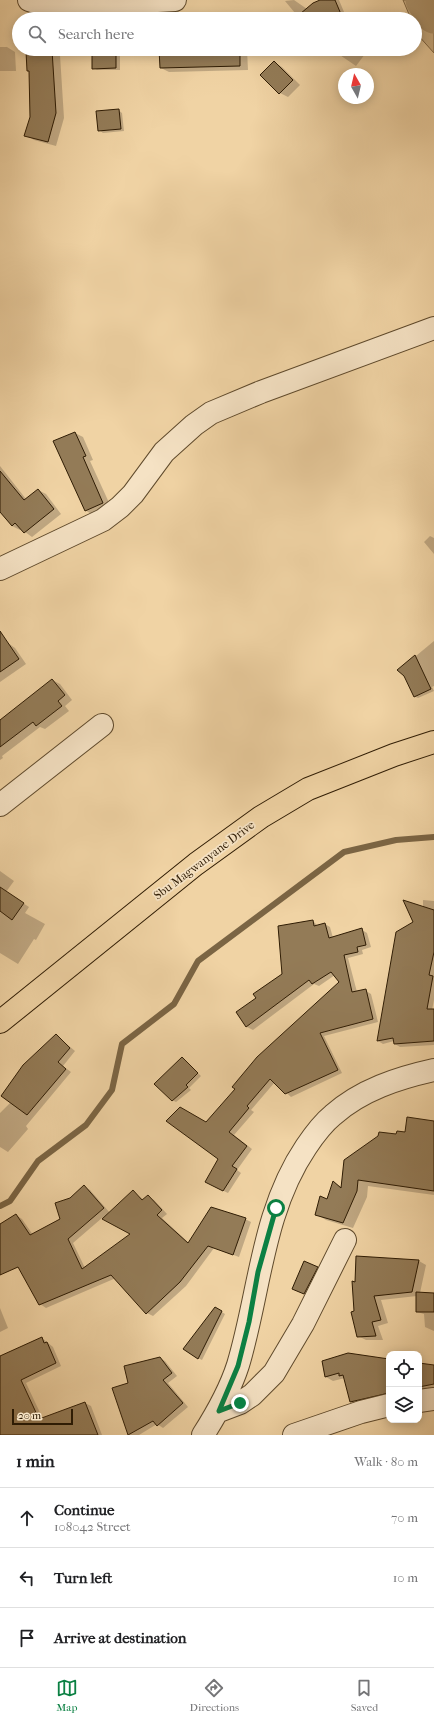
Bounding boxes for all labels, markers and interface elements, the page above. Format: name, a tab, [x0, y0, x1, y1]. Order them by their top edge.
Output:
search box	[12, 12, 422, 56]
icon: search	[26, 23, 48, 45]
text: Search here	[58, 25, 134, 43]
north arrow	[338, 68, 374, 104]
street label: Sbu Magwanyane Drive	[151, 818, 257, 902]
route start	[267, 1199, 285, 1217]
map controls	[386, 1351, 422, 1423]
button: locate	[386, 1351, 422, 1387]
button: layers	[386, 1387, 422, 1423]
route end	[231, 1394, 249, 1412]
scale bar	[12, 1407, 73, 1426]
text: 20 m	[18, 1409, 41, 1422]
text: 1 min	[16, 1451, 55, 1471]
text: Walk · 80 m	[354, 1454, 418, 1469]
text: Continue	[54, 1501, 114, 1519]
icon: ahead	[16, 1507, 38, 1529]
text: 70 m	[391, 1510, 418, 1525]
text: 108042 Street	[54, 1519, 131, 1534]
icon: left	[16, 1567, 38, 1589]
text: Turn left	[54, 1569, 112, 1587]
text: 10 m	[393, 1570, 418, 1585]
icon: arrive	[16, 1627, 38, 1649]
text: Arrive at destination	[54, 1629, 186, 1647]
tab: Map	[56, 1677, 78, 1714]
tab: Directions	[190, 1677, 239, 1714]
tab: Saved	[351, 1677, 378, 1714]

